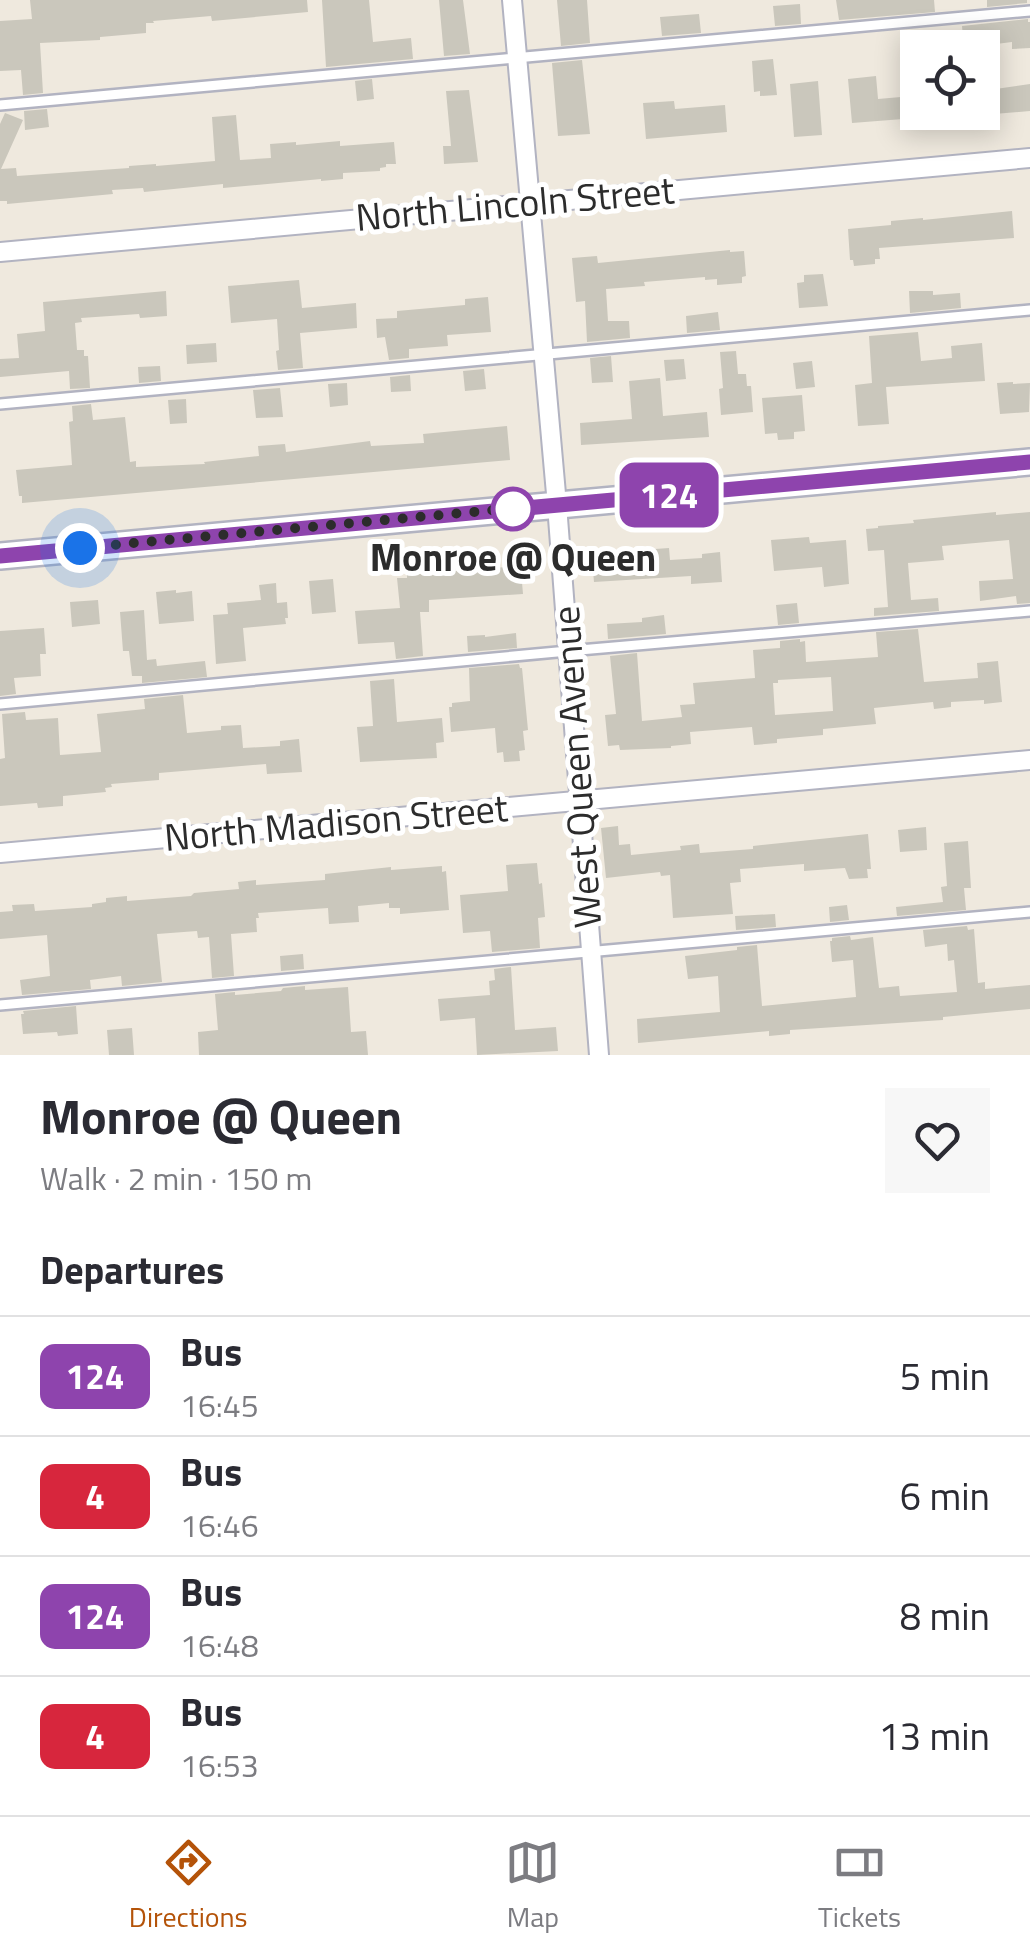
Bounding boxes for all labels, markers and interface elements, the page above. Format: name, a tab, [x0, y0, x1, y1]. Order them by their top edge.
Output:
map controls	[900, 30, 1000, 130]
button: locate	[900, 30, 1000, 130]
street label: North Lincoln Street	[353, 160, 677, 246]
line badge: 124	[612, 462, 726, 528]
text: 124	[640, 468, 698, 522]
marker: Monroe @ Queen	[492, 488, 534, 530]
your location	[55, 523, 105, 573]
place label: Monroe @ Queen	[370, 528, 656, 586]
street label: West Queen Avenue	[536, 604, 616, 930]
street label: North Madison Street	[162, 778, 510, 866]
text: Monroe @ Queen	[40, 1080, 402, 1153]
button: heart	[885, 1088, 990, 1193]
text: Walk · 2 min · 150 m	[40, 1154, 312, 1202]
text: Departures	[40, 1241, 224, 1299]
text: Bus	[180, 1323, 242, 1381]
text: 5 min	[900, 1347, 990, 1405]
text: 124	[66, 1349, 124, 1403]
text: 16:45	[180, 1381, 259, 1429]
text: Bus	[180, 1443, 242, 1501]
text: 6 min	[900, 1467, 990, 1525]
text: 4	[85, 1469, 105, 1523]
text: 16:46	[180, 1501, 259, 1549]
text: Bus	[180, 1563, 242, 1621]
text: 8 min	[900, 1587, 990, 1645]
text: 124	[66, 1589, 124, 1643]
text: 16:48	[180, 1621, 259, 1669]
text: Bus	[180, 1683, 242, 1741]
text: 13 min	[879, 1707, 990, 1765]
text: 4	[85, 1709, 105, 1763]
text: 16:53	[180, 1741, 259, 1789]
tab: Directions	[129, 1835, 248, 1938]
tab: Map	[505, 1835, 560, 1938]
tab: Tickets	[818, 1835, 901, 1938]

